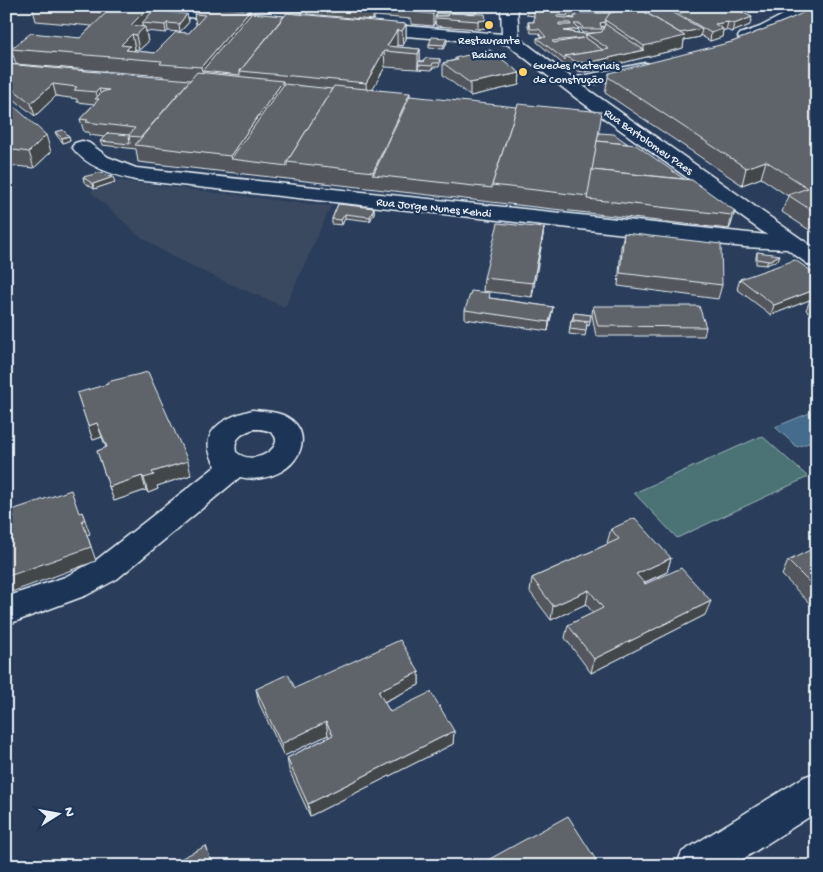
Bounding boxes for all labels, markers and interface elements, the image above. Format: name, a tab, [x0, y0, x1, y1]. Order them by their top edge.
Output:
marker: Restaurante Baiana	[483, 19, 495, 31]
place label: Restaurante Baiana	[458, 35, 521, 63]
place label: Guedes Materiais de Construção	[533, 60, 620, 88]
marker: Guedes Materiais de Construção	[517, 66, 529, 78]
street label: Rua Bartolomeu Paes	[601, 107, 696, 179]
street label: Rua Jorge Nunes Kehdi	[376, 196, 492, 222]
north arrow	[32, 790, 82, 840]
text: N	[59, 806, 78, 818]

